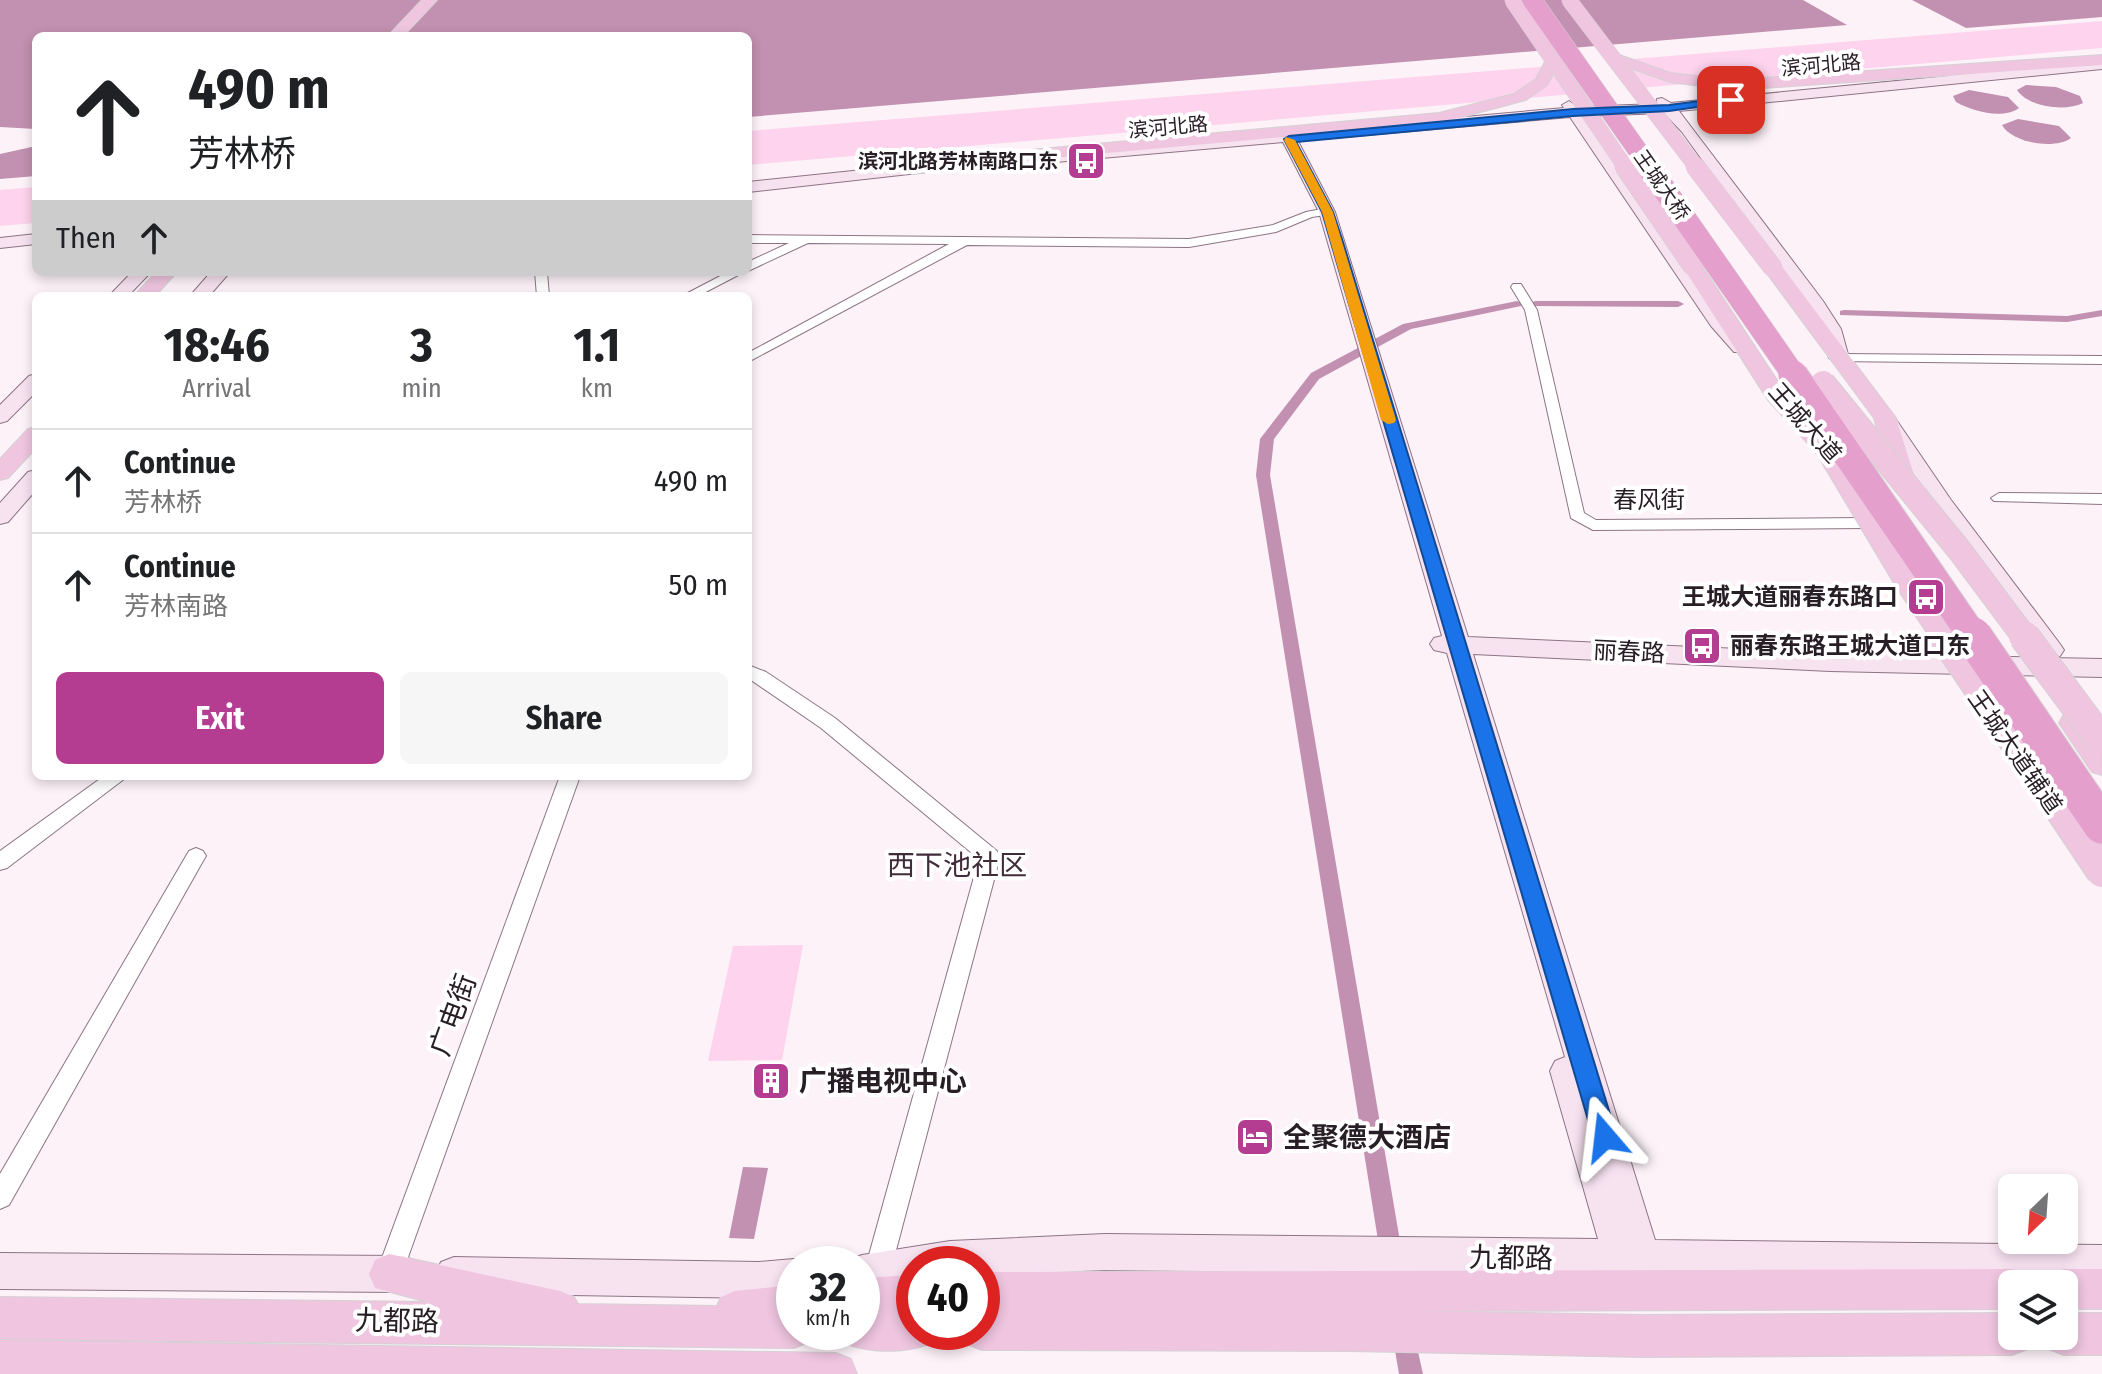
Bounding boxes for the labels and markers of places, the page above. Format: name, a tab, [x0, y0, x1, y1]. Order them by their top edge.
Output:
pin	[1697, 66, 1765, 134]
bus stop icon: 滨河北路芳林南路口东	[1065, 140, 1107, 182]
place label: 滨河北路芳林南路口东	[858, 149, 1058, 173]
bus stop icon: 王城大道丽春东路口	[1905, 576, 1947, 618]
place label: 王城大道丽春东路口	[1682, 583, 1898, 611]
bus stop icon: 丽春东路王城大道口东	[1681, 625, 1723, 667]
place label: 丽春东路王城大道口东	[1730, 632, 1970, 660]
building icon: 广播电视中心	[750, 1060, 792, 1102]
place label: 广播电视中心	[799, 1065, 967, 1098]
hotel icon: 全聚德大酒店	[1234, 1116, 1276, 1158]
place label: 全聚德大酒店	[1283, 1121, 1451, 1154]

